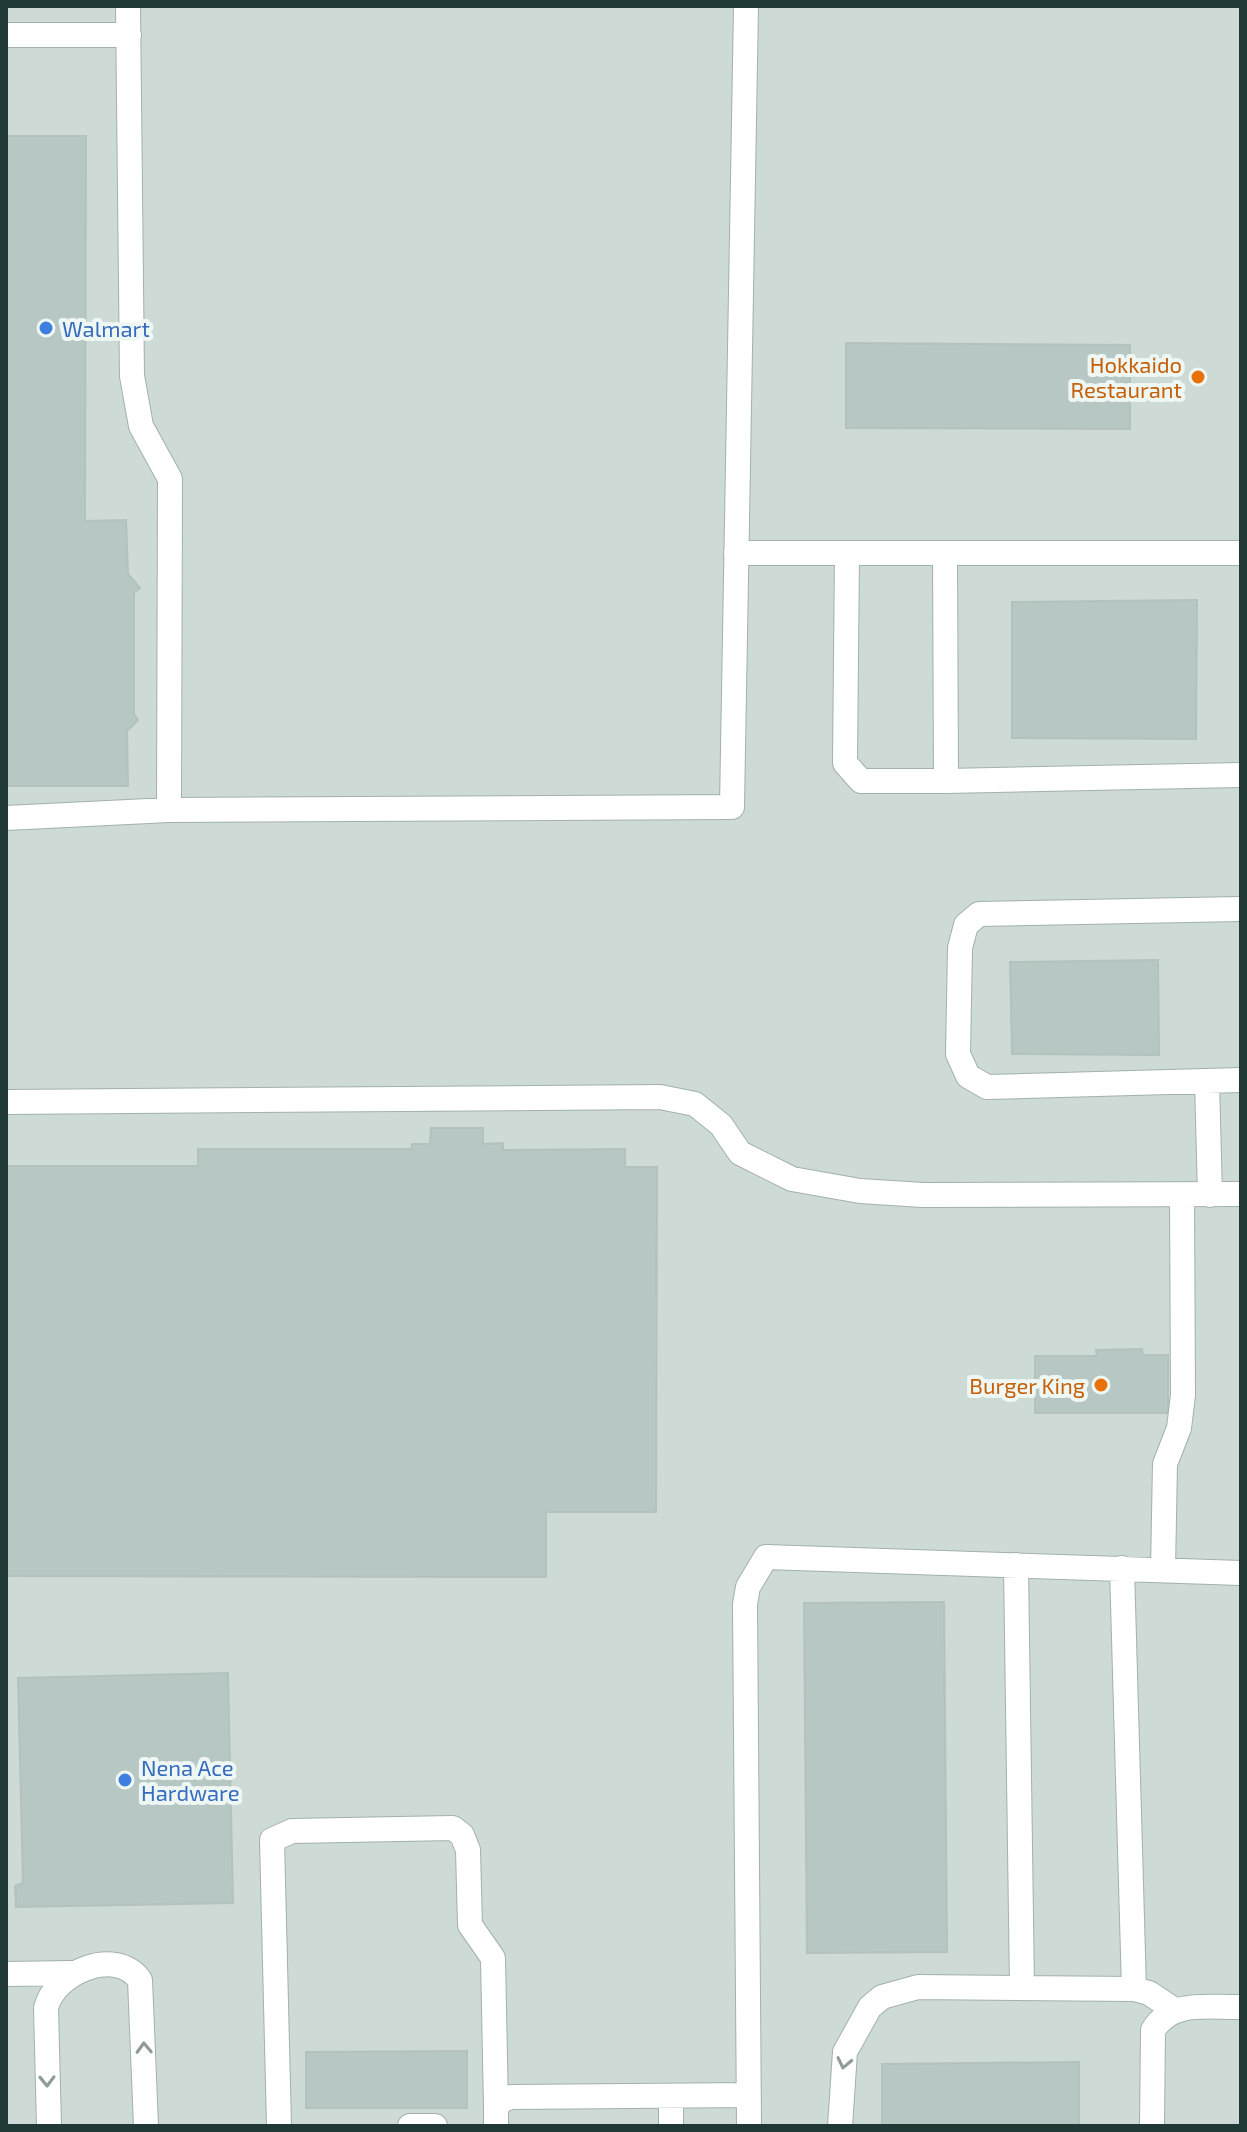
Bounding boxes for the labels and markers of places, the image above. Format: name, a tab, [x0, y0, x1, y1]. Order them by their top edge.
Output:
place label: Walmart	[62, 315, 150, 341]
marker: Walmart	[37, 319, 55, 337]
place label: Hokkaido Restaurant	[1070, 351, 1182, 402]
marker: Hokkaido Restaurant	[1189, 368, 1207, 386]
place label: Burger King	[969, 1372, 1085, 1398]
marker: Burger King	[1092, 1376, 1110, 1394]
place label: Nena Ace Hardware	[141, 1754, 239, 1805]
marker: Nena Ace Hardware	[116, 1771, 134, 1789]

